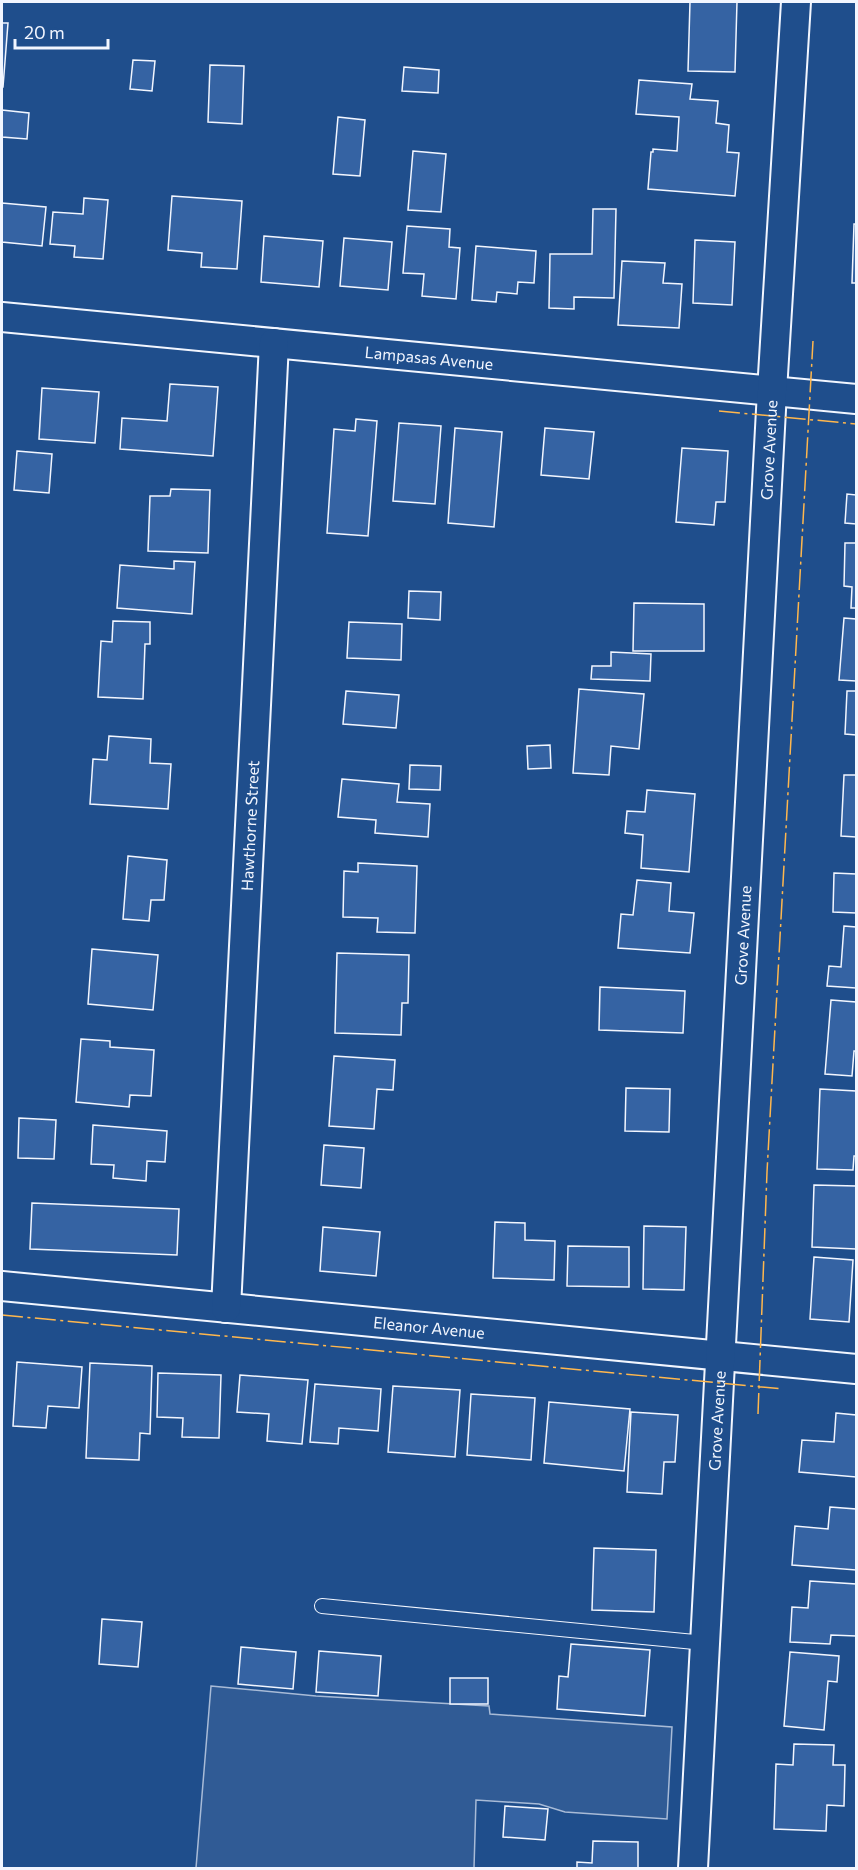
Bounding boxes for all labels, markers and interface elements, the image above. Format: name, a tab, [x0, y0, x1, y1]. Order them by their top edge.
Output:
scale bar	[15, 12, 108, 50]
text: 20 m	[24, 21, 65, 43]
street label: Lampasas Avenue	[364, 342, 494, 373]
street label: Grove Avenue	[756, 400, 781, 500]
street label: Hawthorne Street	[237, 759, 262, 891]
street label: Grove Avenue	[730, 885, 755, 986]
street label: Eleanor Avenue	[372, 1312, 486, 1342]
street label: Grove Avenue	[704, 1370, 729, 1471]

